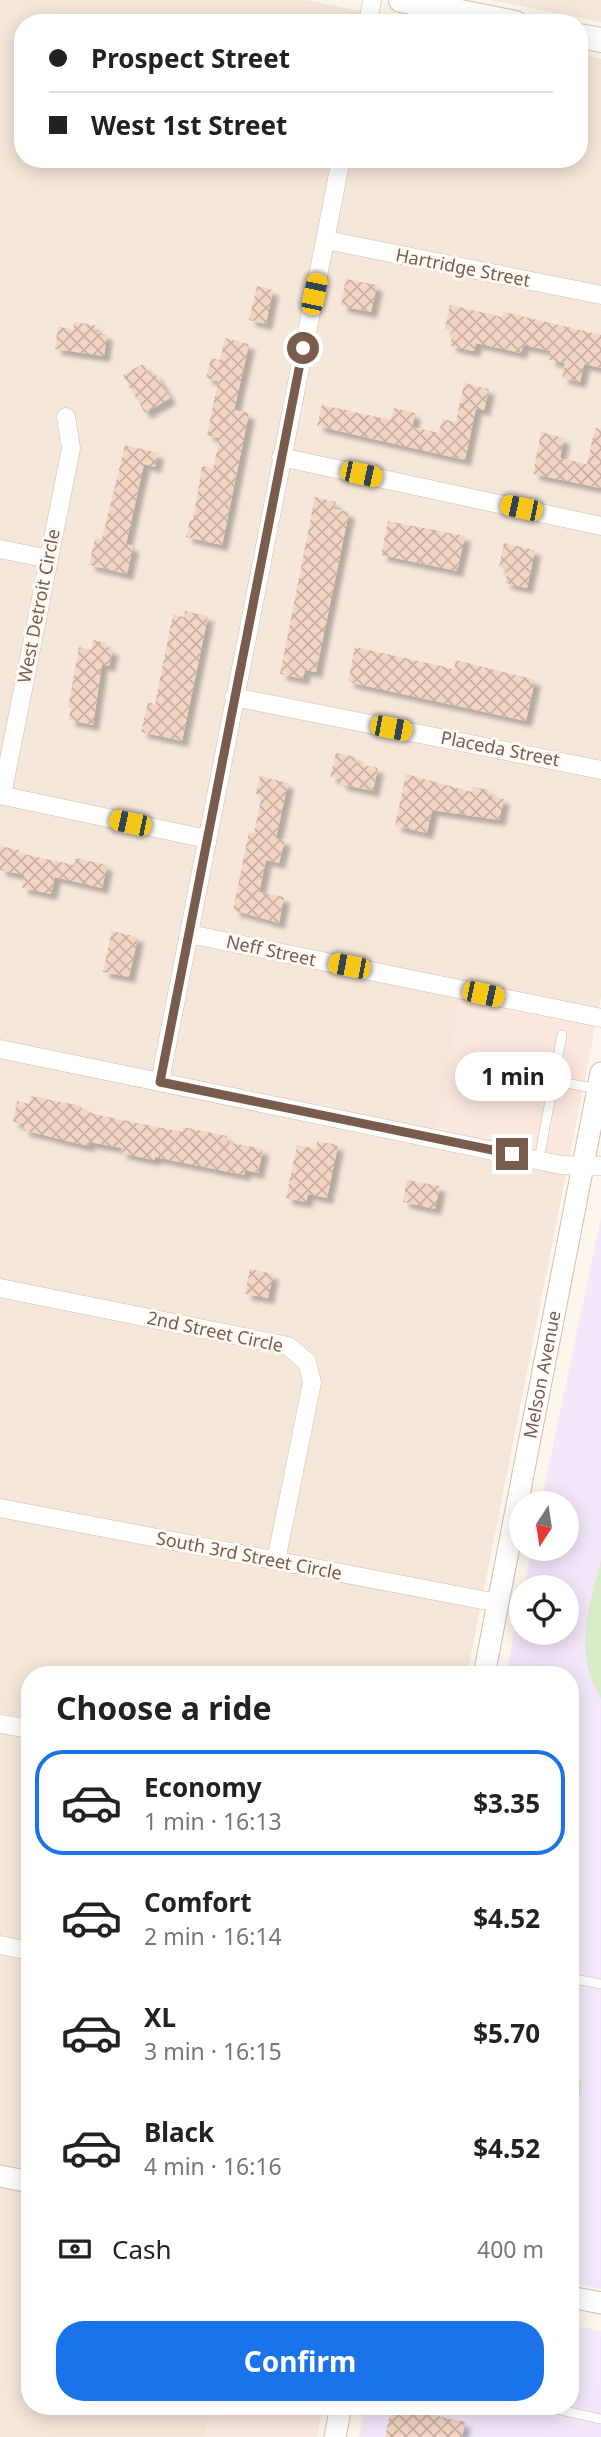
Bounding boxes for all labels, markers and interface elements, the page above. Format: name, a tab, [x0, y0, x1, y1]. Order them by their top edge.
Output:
text: Prospect Street	[91, 40, 290, 76]
text: West 1st Street	[91, 107, 287, 143]
street label: Hartridge Street	[394, 242, 533, 292]
car	[300, 271, 329, 317]
route start	[287, 332, 319, 364]
car	[339, 459, 384, 489]
car	[499, 493, 544, 523]
street label: West Detroit Circle	[11, 527, 65, 685]
car	[369, 714, 414, 742]
street label: Placeda Street	[439, 725, 562, 771]
car	[108, 808, 153, 838]
street label: Neff Street	[224, 929, 319, 971]
car	[327, 952, 372, 980]
car	[461, 979, 506, 1009]
callout: 1 min	[454, 1052, 570, 1102]
text: 1 min	[481, 1060, 545, 1092]
route end	[496, 1138, 528, 1170]
street label: 2nd Street Circle	[145, 1305, 286, 1357]
street label: Melson Avenue	[517, 1308, 566, 1440]
north arrow	[509, 1491, 579, 1561]
map controls	[509, 1491, 579, 1645]
street label: South 3rd Street Circle	[154, 1525, 344, 1585]
button: locate	[509, 1575, 579, 1645]
text: Choose a ride	[56, 1686, 272, 1729]
text: Economy	[144, 1769, 262, 1805]
icon: car	[60, 1771, 123, 1834]
text: $3.35	[473, 1785, 540, 1821]
text: 1 min · 16:13	[144, 1805, 282, 1837]
text: Comfort	[144, 1884, 252, 1920]
icon: car	[60, 1886, 123, 1949]
text: $4.52	[473, 1900, 540, 1936]
text: 2 min · 16:14	[144, 1920, 282, 1952]
text: XL	[144, 1999, 176, 2035]
icon: car	[60, 2001, 123, 2064]
text: $5.70	[473, 2015, 540, 2051]
text: 3 min · 16:15	[144, 2035, 282, 2067]
text: Black	[144, 2114, 214, 2150]
icon: car	[60, 2116, 123, 2179]
text: $4.52	[473, 2130, 540, 2166]
text: 4 min · 16:16	[144, 2150, 282, 2182]
icon: cash	[56, 2230, 94, 2268]
text: Cash	[112, 2231, 172, 2267]
text: 400 m	[477, 2233, 544, 2265]
button: Confirm	[56, 2321, 544, 2401]

